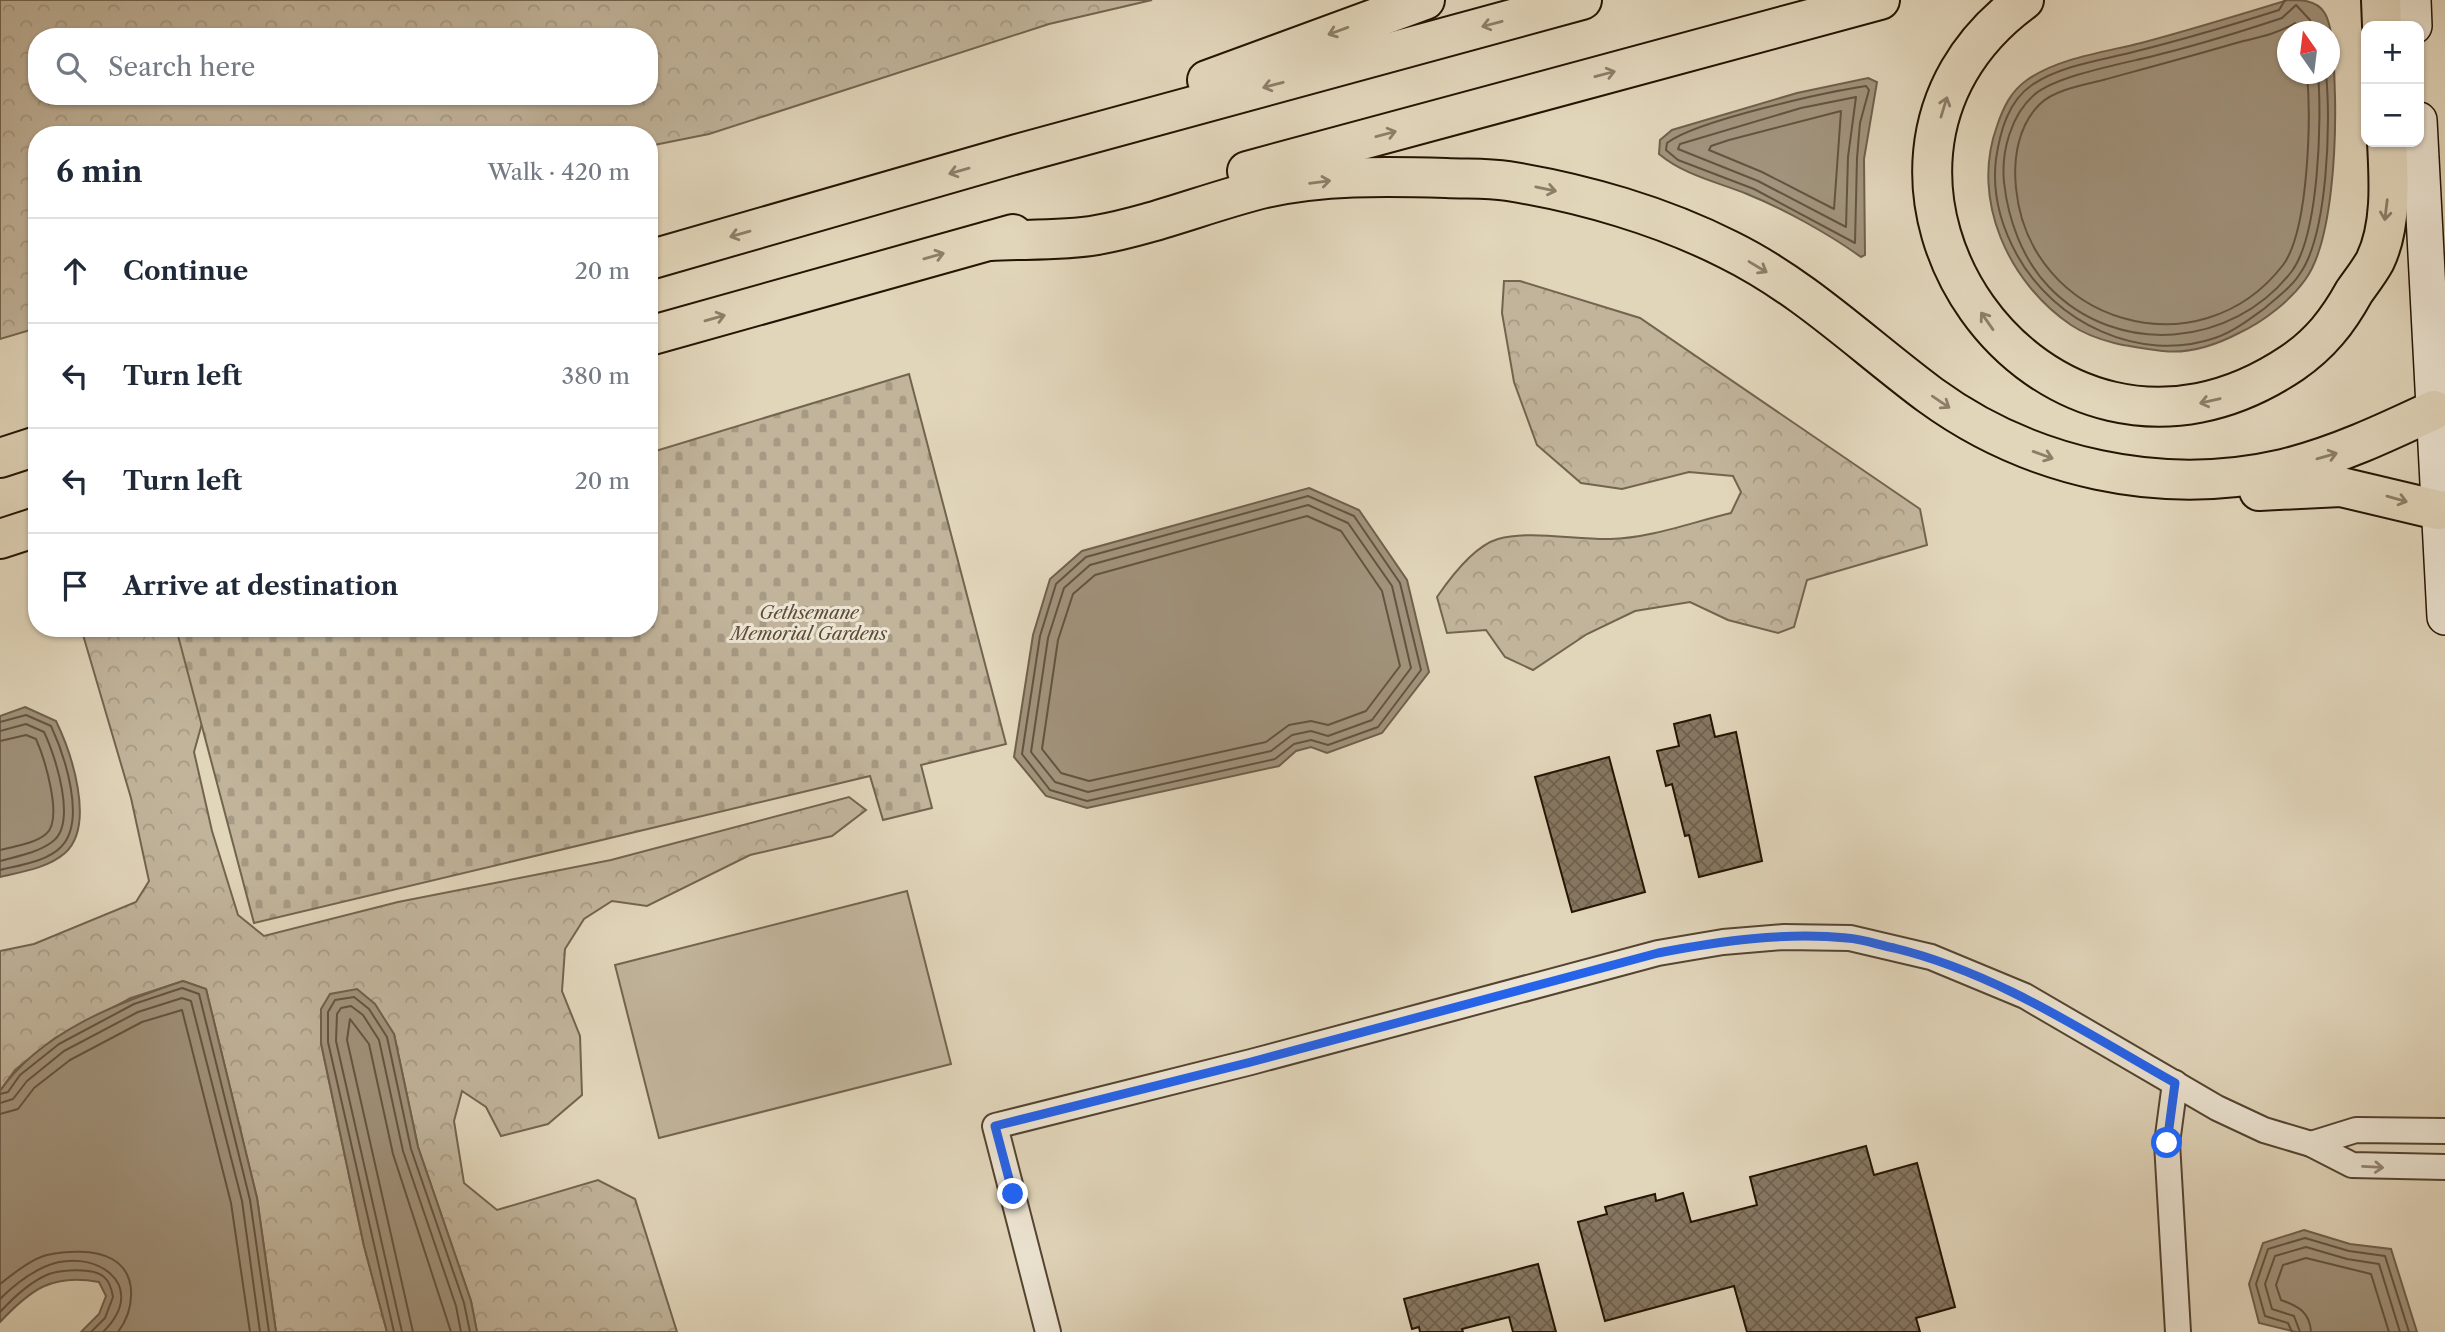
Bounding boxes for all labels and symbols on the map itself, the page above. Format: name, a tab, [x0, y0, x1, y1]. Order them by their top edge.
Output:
one-way arrow	[1481, 19, 1503, 32]
north arrow	[2277, 21, 2340, 84]
one-way arrow	[1327, 26, 1349, 38]
one-way arrow	[1594, 67, 1616, 80]
one-way arrow	[1262, 79, 1284, 92]
one-way arrow	[1938, 96, 1951, 118]
one-way arrow	[1375, 126, 1397, 139]
one-way arrow	[948, 165, 971, 178]
one-way arrow	[1308, 175, 1330, 188]
one-way arrow	[1534, 182, 1557, 196]
one-way arrow	[2380, 198, 2393, 221]
one-way arrow	[730, 228, 752, 241]
one-way arrow	[923, 249, 945, 262]
one-way arrow	[1748, 260, 1767, 275]
one-way arrow	[703, 311, 726, 324]
one-way arrow	[1980, 311, 1994, 331]
one-way arrow	[1931, 395, 1950, 409]
one-way arrow	[2199, 395, 2222, 408]
one-way arrow	[2316, 448, 2338, 461]
one-way arrow	[2031, 450, 2053, 462]
one-way arrow	[2386, 493, 2408, 506]
park label: Gethsemane Memorial Gardens	[729, 602, 887, 645]
route start	[2151, 1127, 2182, 1158]
one-way arrow	[2362, 1161, 2385, 1174]
route end	[997, 1178, 1028, 1209]

